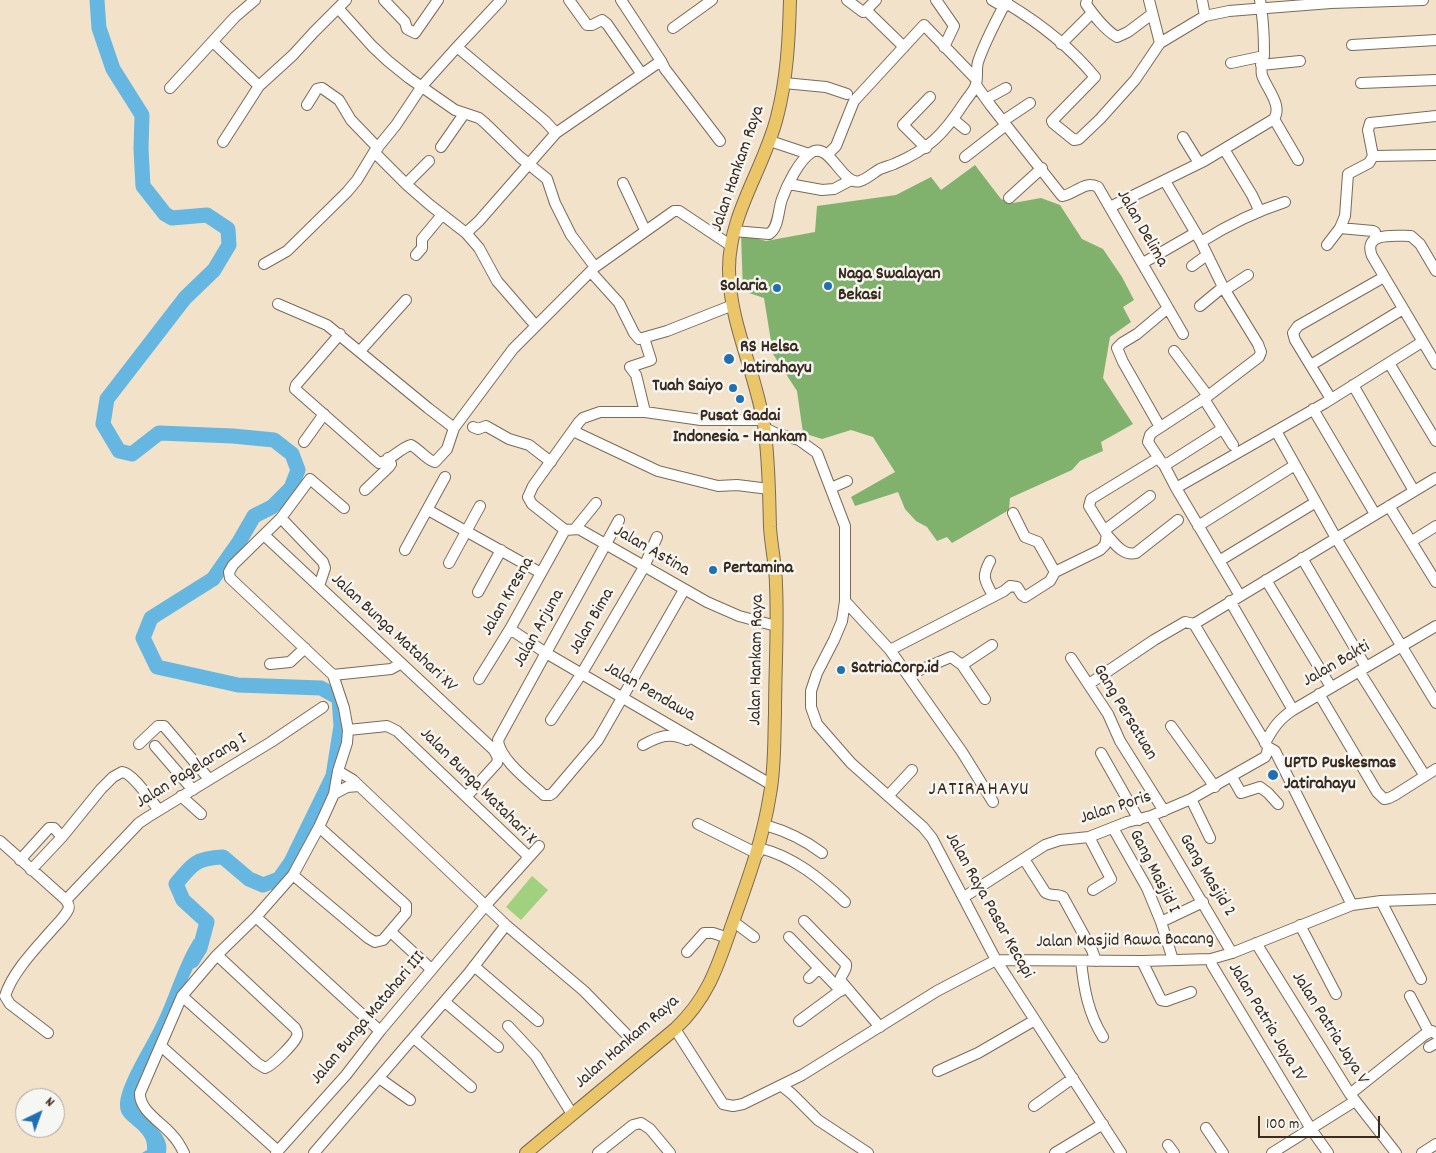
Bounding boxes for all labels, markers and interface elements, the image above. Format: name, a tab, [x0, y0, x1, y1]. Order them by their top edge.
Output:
street label: Jalan Hankam Raya	[707, 103, 771, 235]
street label: Jalan Delima	[1110, 186, 1172, 272]
place label: Naga Swalayan Bekasi	[838, 265, 941, 308]
place label: Solaria	[720, 277, 767, 299]
marker: Naga Swalayan Bekasi	[822, 280, 834, 292]
marker: Solaria	[771, 282, 783, 294]
place label: RS Helsa Jatirahayu	[740, 338, 812, 380]
marker: RS Helsa Jatirahayu	[722, 352, 736, 366]
place label: Tuah Saiyo	[652, 377, 723, 399]
marker: Tuah Saiyo	[727, 382, 739, 394]
marker: Pusat Gadai Indonesia - Hankam	[734, 393, 746, 405]
place label: Pusat Gadai Indonesia - Hankam	[673, 407, 807, 449]
street label: Jalan Astina	[609, 522, 693, 582]
street label: Jalan Kresna	[478, 554, 540, 640]
place label: Pertamina	[723, 559, 793, 581]
marker: Pertamina	[707, 564, 719, 576]
street label: Jalan Bunga Matahari XV	[325, 570, 461, 698]
street label: Jalan Bima	[565, 585, 621, 659]
street label: Jalan Arjuna	[510, 586, 570, 672]
street label: Jalan Hankam Raya	[746, 594, 770, 726]
street label: Jalan Bakti	[1299, 637, 1375, 693]
street label: Jalan Pendawa	[600, 658, 698, 728]
place label: SatriaCorp.id	[851, 659, 939, 681]
street label: Gang Persatuan	[1087, 661, 1161, 765]
marker: SatriaCorp.id	[835, 664, 847, 676]
street label: Jalan Bunga Matahari X	[414, 724, 540, 850]
street label: Jalan Pagelarang I	[133, 729, 251, 815]
place label: UPTD Puskesmas Jatirahayu	[1284, 754, 1396, 796]
marker: UPTD Puskesmas Jatirahayu	[1266, 768, 1280, 782]
district label: JATIRAHAYU	[927, 779, 1031, 803]
street label: Jalan Poris	[1078, 787, 1154, 831]
street label: Gang Masjid I	[1123, 827, 1183, 917]
street label: Jalan Raya Pasar Kecapi	[939, 829, 1037, 983]
street label: Gang Masjid 2	[1173, 831, 1239, 921]
street label: Jalan Masjid Rawa Bacang	[1036, 930, 1214, 954]
street label: Jalan Bunga Matahari III	[307, 948, 431, 1090]
street label: Jalan Patria Jaya IV	[1222, 960, 1310, 1086]
street label: Jalan Patria Jaya V	[1286, 968, 1372, 1090]
street label: Jalan Hankam Raya	[571, 992, 685, 1094]
north arrow	[15, 1088, 65, 1138]
text: N	[40, 1093, 59, 1112]
scale bar	[1261, 1106, 1384, 1138]
text: 100 m	[1266, 1114, 1299, 1136]

